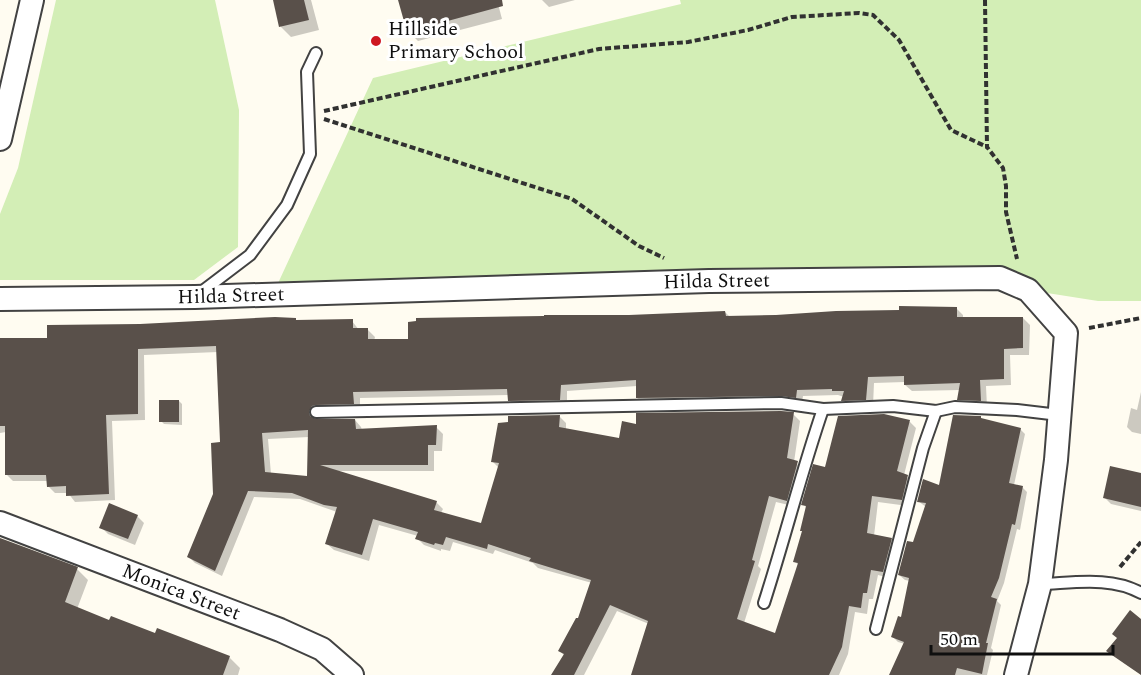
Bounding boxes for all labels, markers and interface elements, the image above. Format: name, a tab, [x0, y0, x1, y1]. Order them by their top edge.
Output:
place label: Hillside Primary School	[388, 14, 524, 67]
marker: Hillside Primary School	[369, 34, 383, 48]
street label: Hilda Street	[663, 265, 770, 297]
street label: Hilda Street	[177, 279, 285, 312]
street label: Monica Street	[118, 556, 245, 629]
scale bar	[931, 618, 1112, 656]
text: 50 m	[940, 626, 978, 653]

